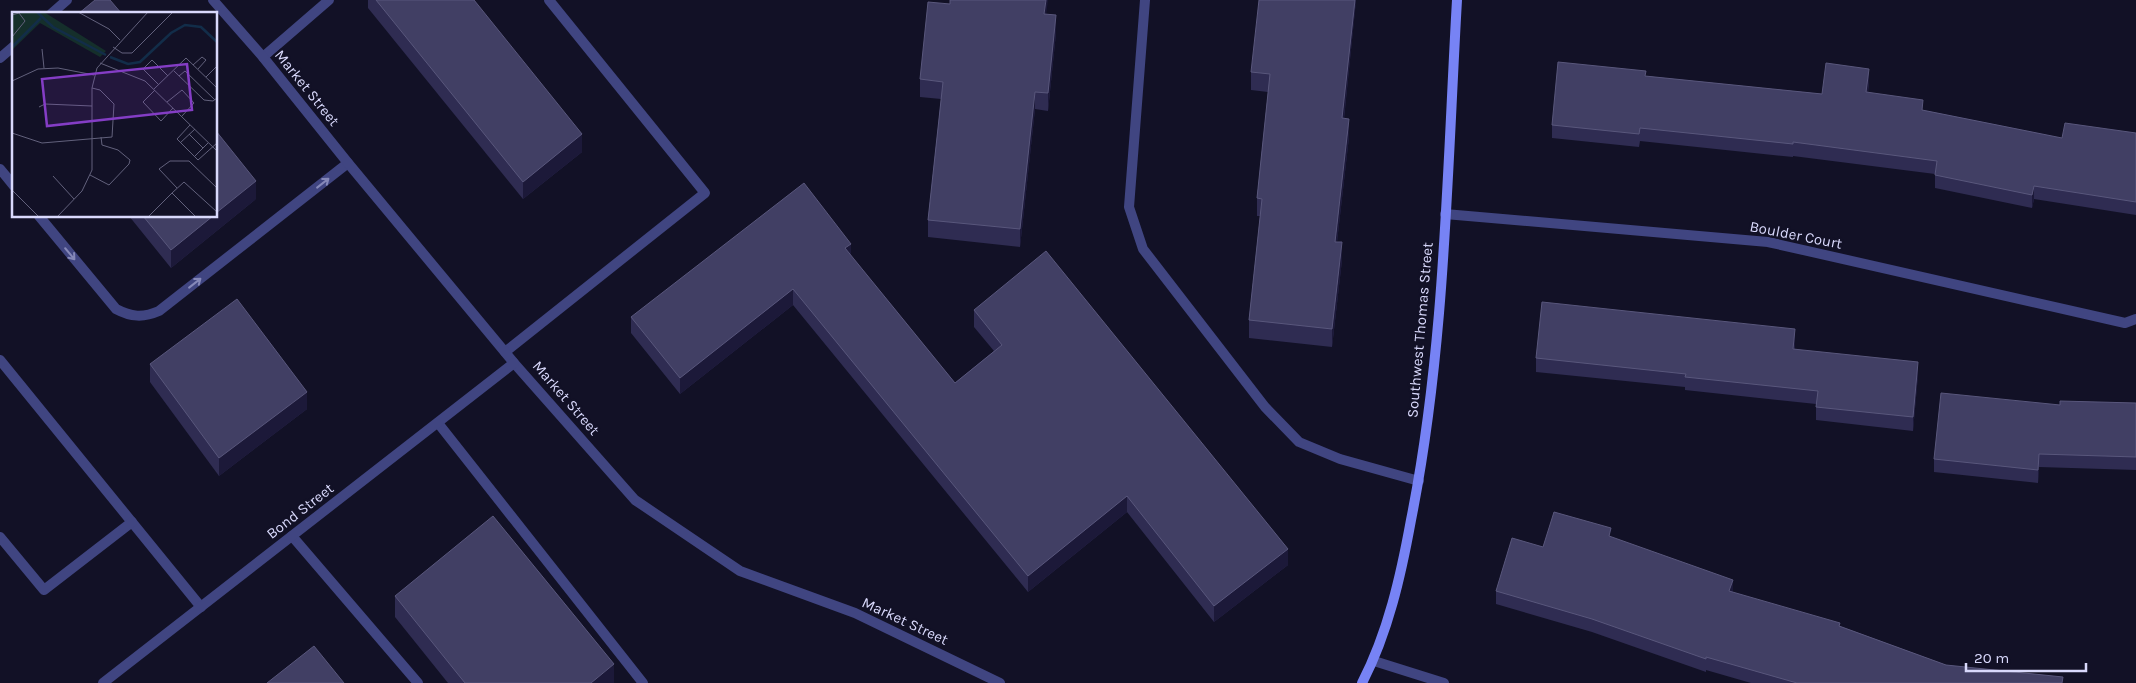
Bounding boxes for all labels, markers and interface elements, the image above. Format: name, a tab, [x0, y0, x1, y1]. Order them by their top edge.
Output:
inset map	[12, 12, 218, 218]
street label: Market Street	[271, 46, 343, 130]
one-way arrow	[316, 178, 329, 189]
street label: Boulder Court	[1748, 217, 1844, 253]
street label: Southwest Thomas Street	[1403, 241, 1437, 419]
one-way arrow	[65, 247, 76, 260]
one-way arrow	[188, 278, 201, 289]
street label: Market Street	[529, 357, 604, 439]
street label: Bond Street	[263, 479, 337, 543]
street label: Market Street	[859, 593, 951, 649]
scale bar	[1966, 640, 2086, 672]
text: 20 m	[1974, 649, 2009, 667]

